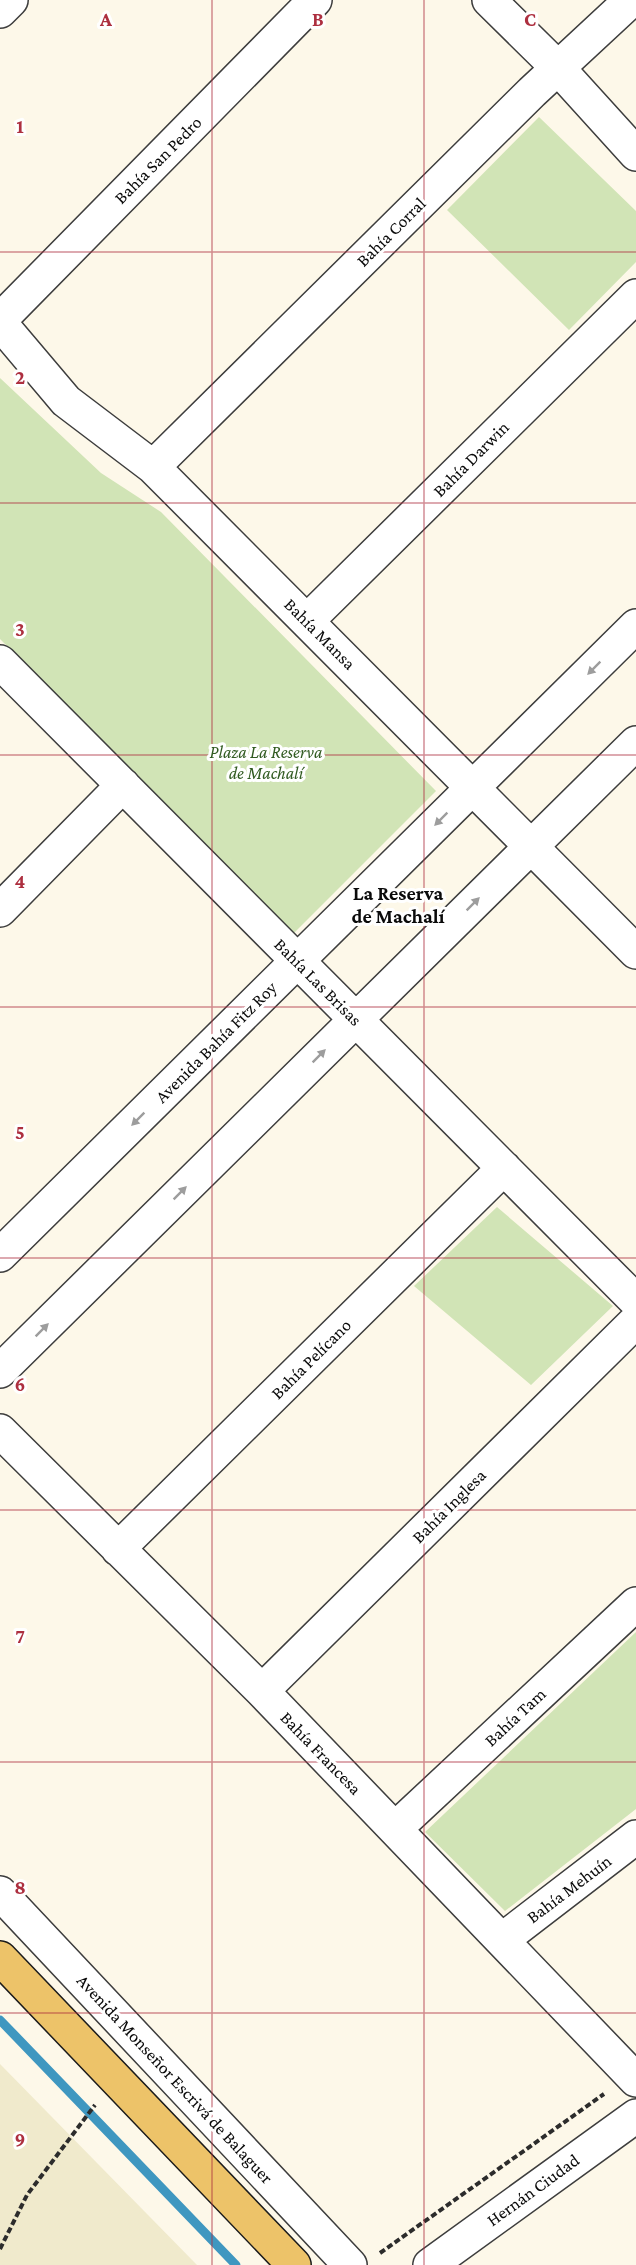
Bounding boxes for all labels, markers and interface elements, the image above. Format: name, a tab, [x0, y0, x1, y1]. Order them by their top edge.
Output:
text: A	[99, 8, 113, 30]
text: B	[312, 8, 324, 30]
text: C	[524, 8, 536, 30]
street label: Bahía San Pedro	[110, 112, 206, 208]
text: 1	[16, 115, 24, 137]
street label: Bahía Corral	[352, 193, 430, 271]
text: 2	[15, 366, 25, 388]
street label: Bahía Darwin	[429, 417, 513, 501]
street label: Bahía Mansa	[280, 594, 360, 674]
text: 3	[15, 618, 25, 640]
one-way arrow	[588, 660, 602, 674]
park label: Plaza La Reserva de Machalí	[209, 742, 323, 783]
one-way arrow	[434, 812, 448, 826]
text: 4	[15, 870, 26, 892]
district label: La Reserva de Machalí	[352, 882, 446, 927]
one-way arrow	[465, 897, 479, 911]
street label: Bahía Las Brisas	[270, 934, 366, 1030]
street label: Avenida Bahía Fitz Roy	[151, 977, 281, 1107]
one-way arrow	[312, 1049, 326, 1063]
one-way arrow	[131, 1111, 145, 1125]
text: 5	[15, 1121, 25, 1143]
one-way arrow	[173, 1186, 187, 1200]
street label: Bahía Pelícano	[267, 1315, 355, 1403]
one-way arrow	[34, 1323, 48, 1337]
text: 6	[15, 1373, 25, 1395]
street label: Bahía Inglesa	[408, 1465, 490, 1547]
text: 7	[15, 1625, 25, 1647]
street label: Bahía Tam	[480, 1683, 550, 1750]
street label: Bahía Francesa	[276, 1707, 366, 1799]
street label: Bahía Mehuín	[523, 1851, 615, 1927]
text: 8	[14, 1876, 26, 1898]
street label: Avenida Monseñor Escrivá de Balaguer	[73, 1970, 278, 2188]
text: 9	[15, 2128, 25, 2150]
street label: Hernán Ciudad	[483, 2149, 584, 2230]

